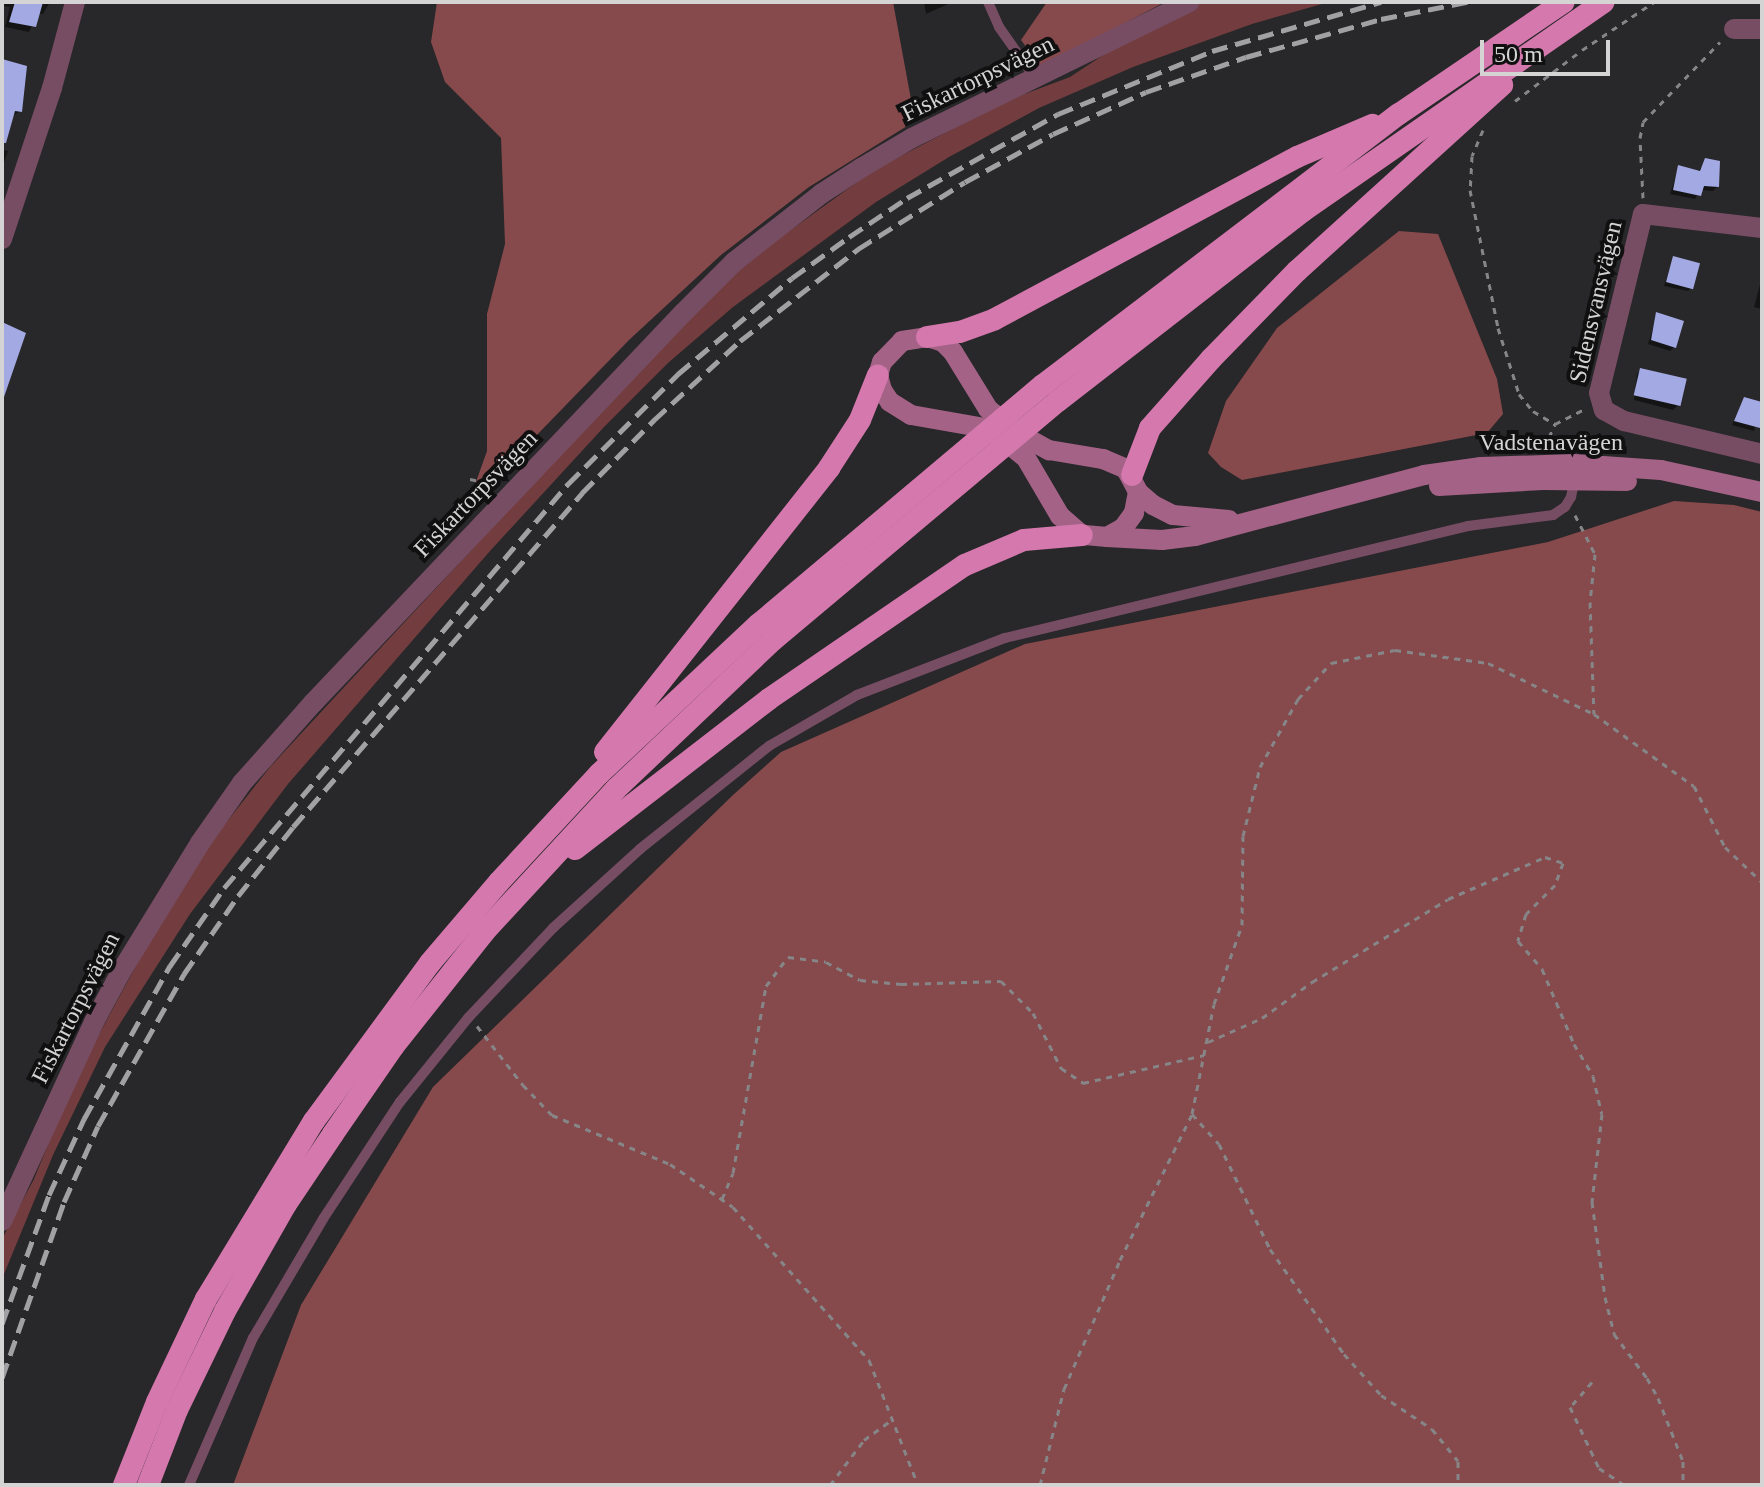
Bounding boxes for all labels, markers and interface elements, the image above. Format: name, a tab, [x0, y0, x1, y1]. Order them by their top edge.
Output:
scale bar	[1484, 24, 1614, 74]
street label: Fiskartorpsvägen	[897, 30, 1059, 128]
text: 50 m	[1494, 41, 1543, 67]
street label: Sidensvansvägen	[1563, 218, 1629, 386]
street label: Fiskartorpsvägen	[408, 425, 544, 563]
street label: Vadstenavägen	[1479, 429, 1623, 457]
street label: Fiskartorpsvägen	[26, 928, 126, 1088]

